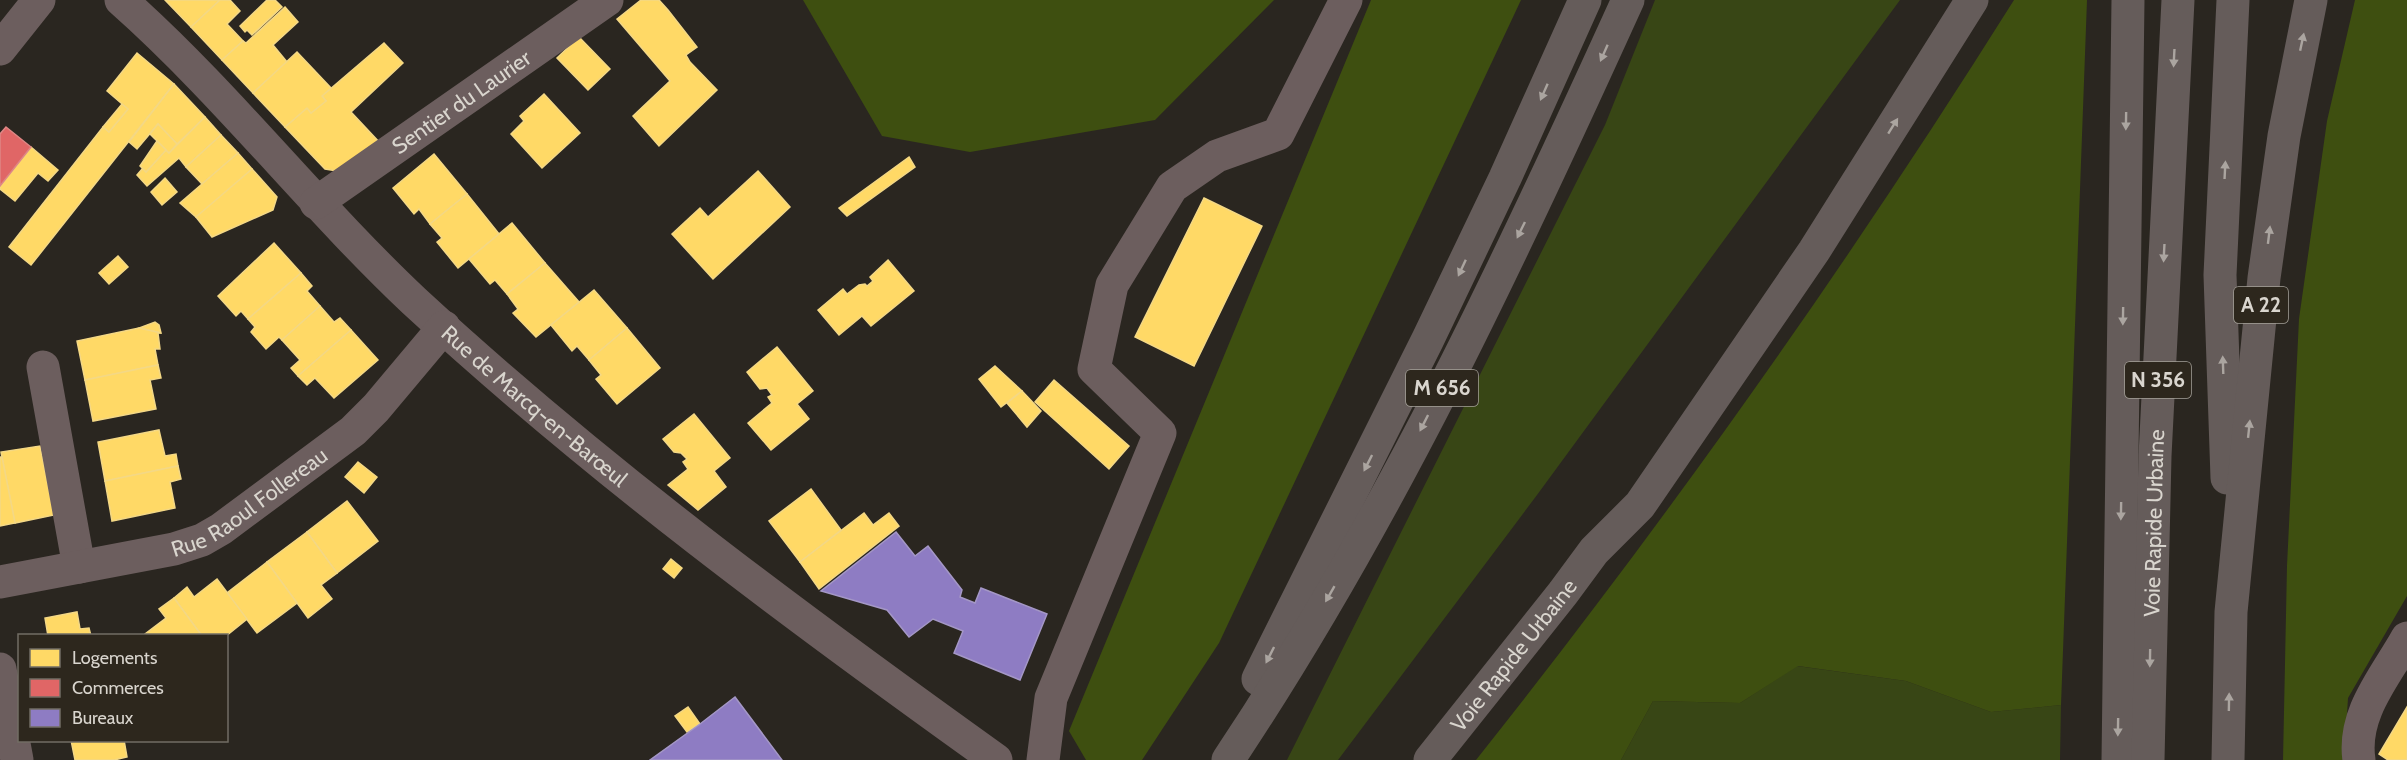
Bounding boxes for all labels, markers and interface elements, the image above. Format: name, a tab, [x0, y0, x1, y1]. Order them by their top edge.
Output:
one-way arrow	[2298, 33, 2307, 52]
street label: Sentier du Laurier	[387, 44, 536, 160]
one-way arrow	[1599, 45, 1609, 63]
one-way arrow	[2169, 49, 2178, 68]
one-way arrow	[1540, 83, 1549, 100]
one-way arrow	[2121, 112, 2131, 131]
one-way arrow	[1887, 118, 1898, 134]
one-way arrow	[2221, 160, 2230, 179]
one-way arrow	[1516, 221, 1525, 238]
one-way arrow	[2264, 225, 2274, 244]
one-way arrow	[2159, 244, 2168, 263]
one-way arrow	[1457, 260, 1466, 277]
road number: A 22	[2234, 287, 2288, 323]
one-way arrow	[2118, 307, 2128, 326]
street label: Rue de Marcq-en-Barœul	[436, 320, 633, 493]
one-way arrow	[2218, 355, 2228, 374]
road number: N 356	[2125, 362, 2191, 398]
road number: M 656	[1406, 370, 1478, 406]
one-way arrow	[1419, 414, 1429, 431]
one-way arrow	[2244, 419, 2254, 438]
street label: Voie Rapide Urbaine	[2138, 429, 2170, 617]
street label: Rue Raoul Follereau	[168, 442, 333, 563]
one-way arrow	[1363, 454, 1372, 471]
one-way arrow	[2116, 502, 2126, 521]
street label: Voie Rapide Urbaine	[1445, 574, 1583, 737]
one-way arrow	[1325, 586, 1335, 603]
legend	[18, 634, 228, 742]
text: Logements	[72, 647, 157, 669]
one-way arrow	[1265, 647, 1274, 664]
one-way arrow	[2145, 648, 2155, 667]
text: Commerces	[72, 677, 164, 699]
one-way arrow	[2224, 692, 2234, 711]
text: Bureaux	[72, 707, 134, 729]
one-way arrow	[2113, 718, 2123, 737]

